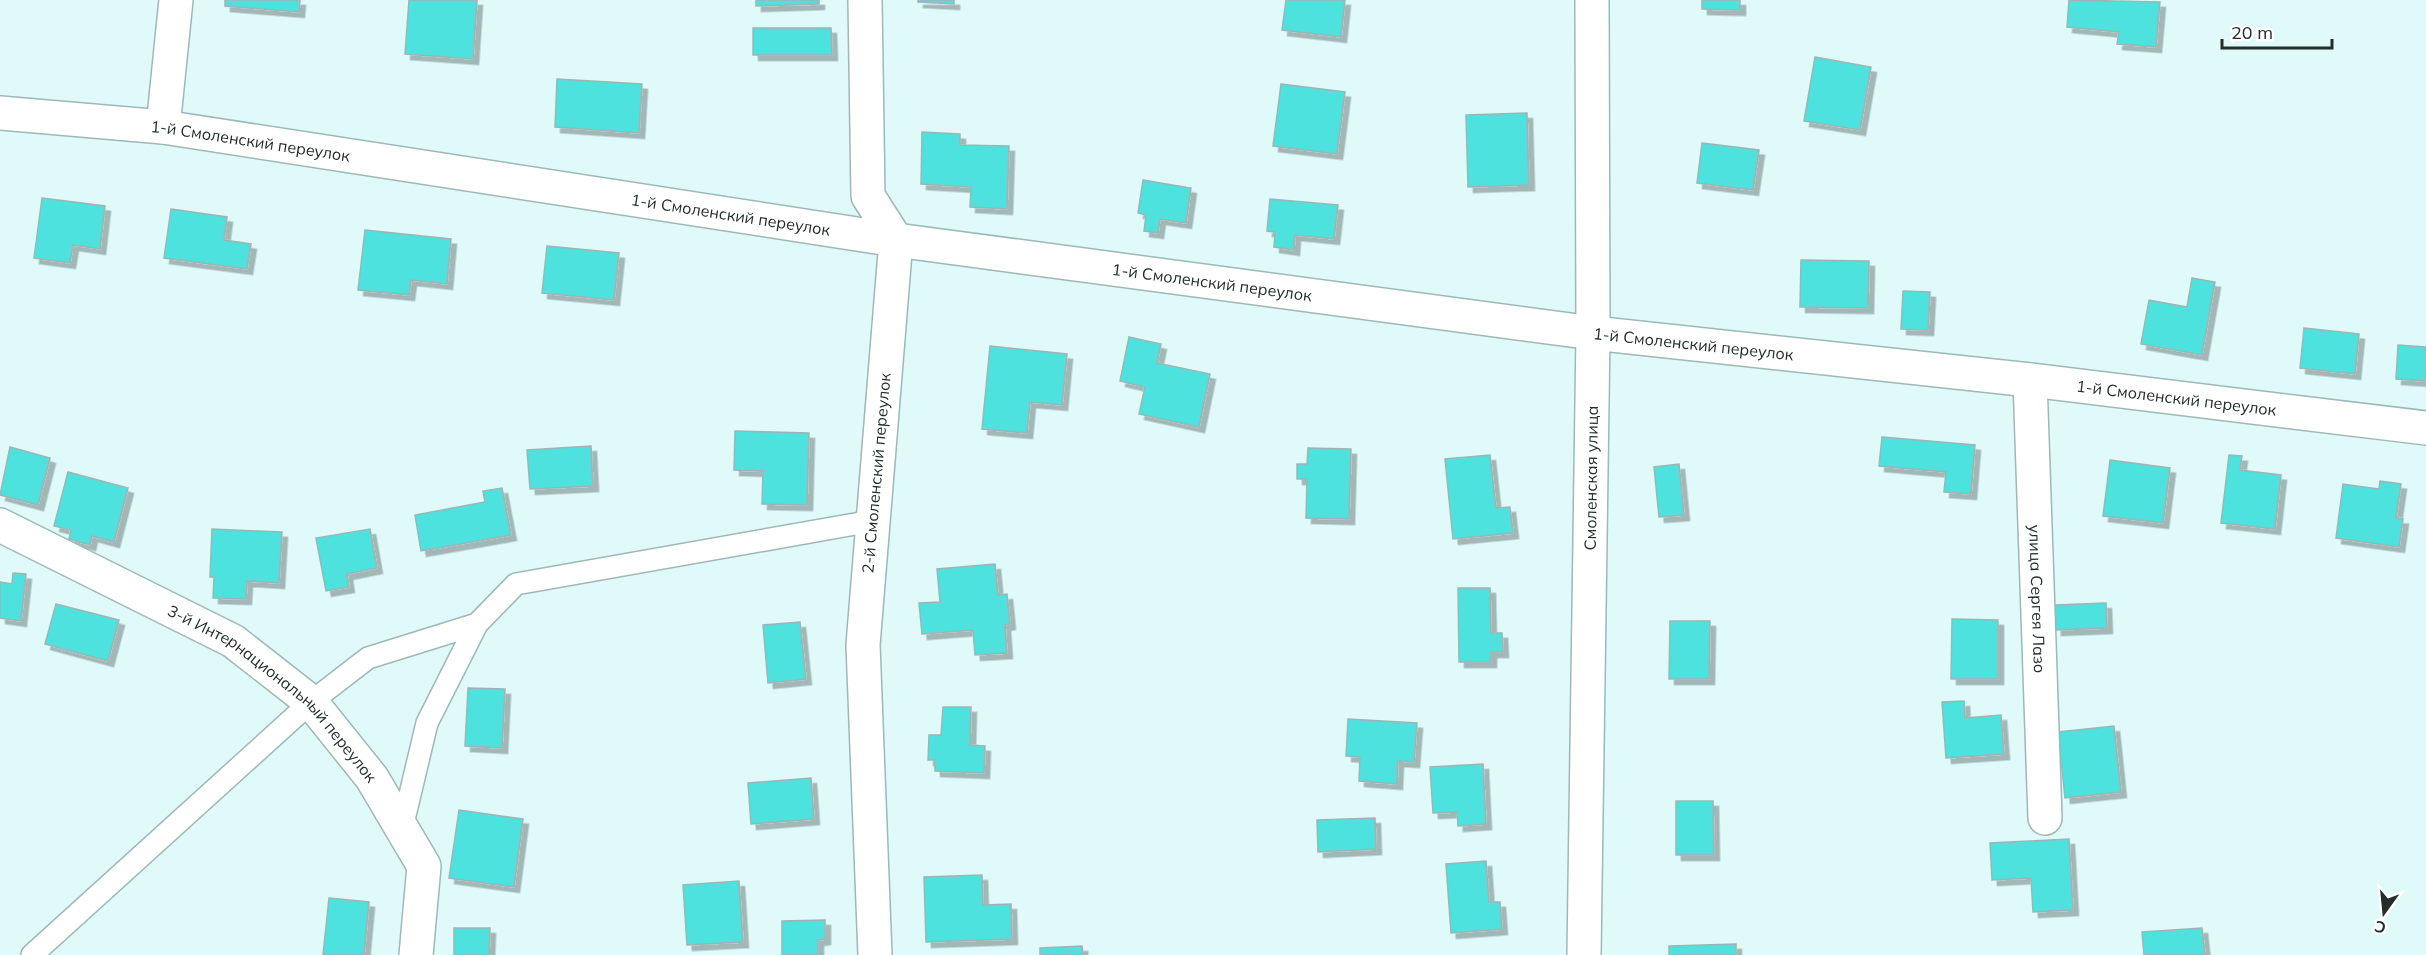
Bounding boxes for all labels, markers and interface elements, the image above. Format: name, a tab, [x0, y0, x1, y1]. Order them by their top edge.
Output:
scale bar	[2222, 12, 2332, 50]
text: 20 m	[2231, 21, 2273, 44]
street label: 1-й Смоленский переулок	[150, 116, 352, 166]
street label: 1-й Смоленский переулок	[630, 189, 832, 240]
street label: 1-й Смоленский переулок	[1111, 259, 1313, 305]
street label: 1-й Смоленский переулок	[1592, 323, 1795, 365]
street label: 2-й Смоленский переулок	[857, 372, 895, 574]
street label: 1-й Смоленский переулок	[2075, 376, 2278, 420]
street label: Смоленская улица	[1580, 405, 1602, 551]
street label: улица Сергея Лазо	[2025, 524, 2050, 674]
street label: 3-й Интернациональный переулок	[164, 600, 382, 787]
north arrow	[2354, 883, 2414, 943]
text: С	[2372, 916, 2388, 939]

